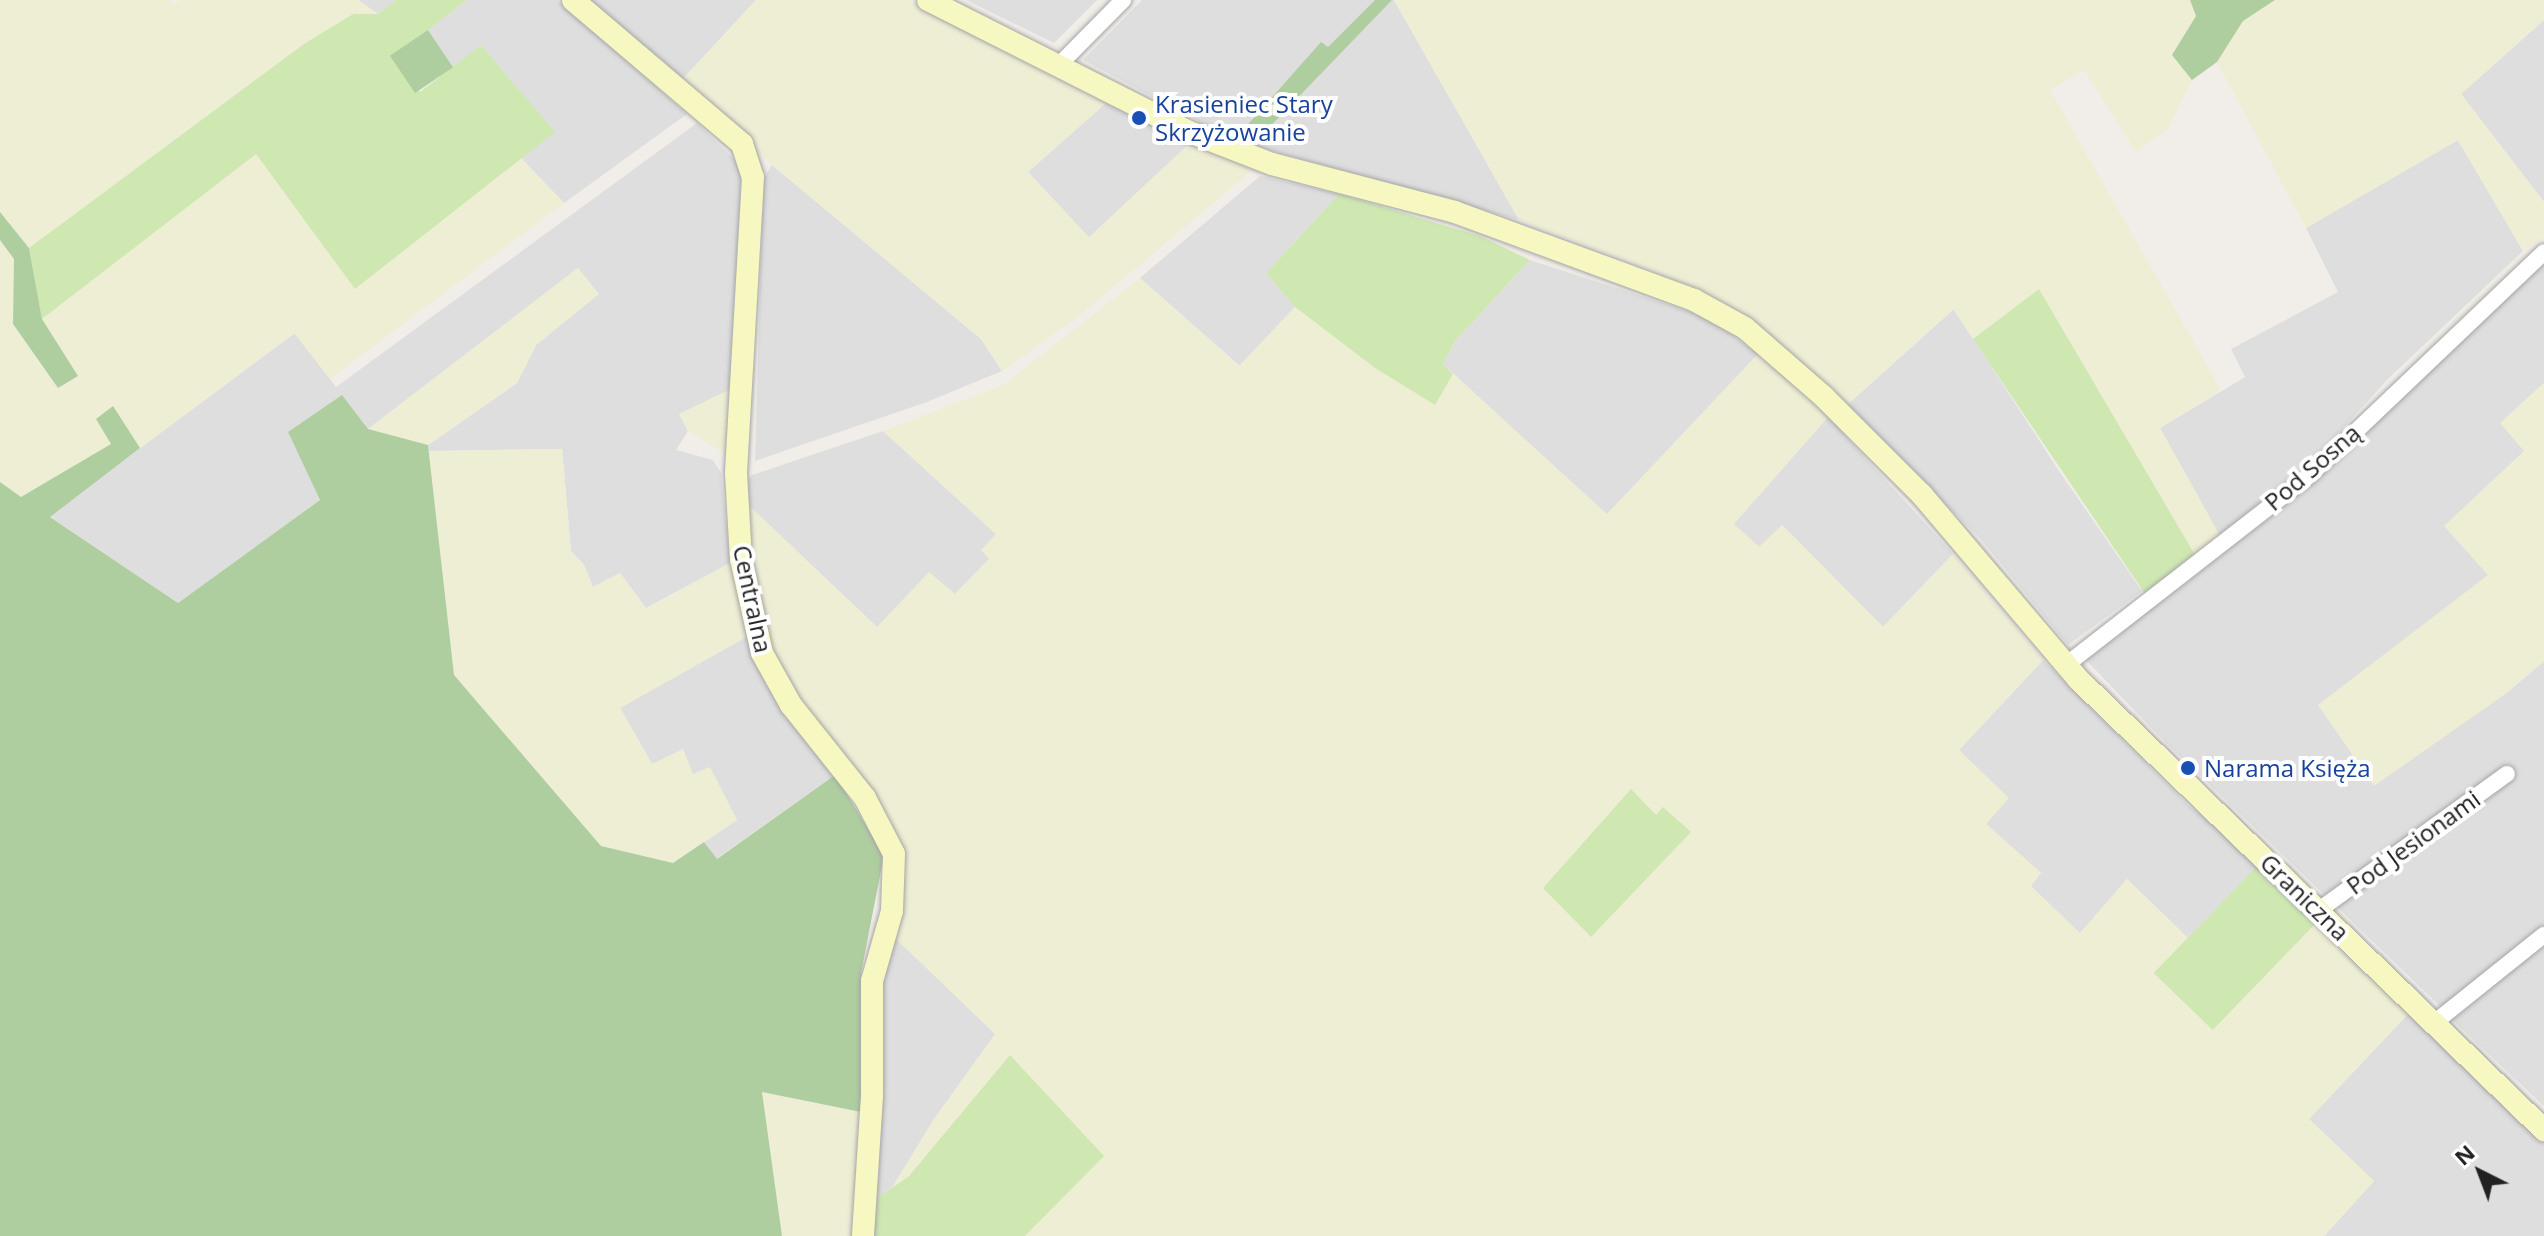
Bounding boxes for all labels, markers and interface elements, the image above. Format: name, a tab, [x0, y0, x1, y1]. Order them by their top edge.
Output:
place label: Krasieniec Stary Skrzyżowanie	[1155, 90, 1333, 146]
marker: Krasieniec Stary Skrzyżowanie	[1130, 109, 1148, 127]
street label: Pod Sosną	[2258, 418, 2366, 516]
street label: Centralna	[728, 543, 778, 655]
place label: Narama Księża	[2204, 754, 2371, 782]
marker: Narama Księża	[2179, 759, 2197, 777]
street label: Pod Jesionami	[2341, 784, 2485, 900]
street label: Graniczna	[2255, 848, 2355, 946]
north arrow	[2440, 1132, 2520, 1212]
text: N	[2447, 1137, 2481, 1171]

